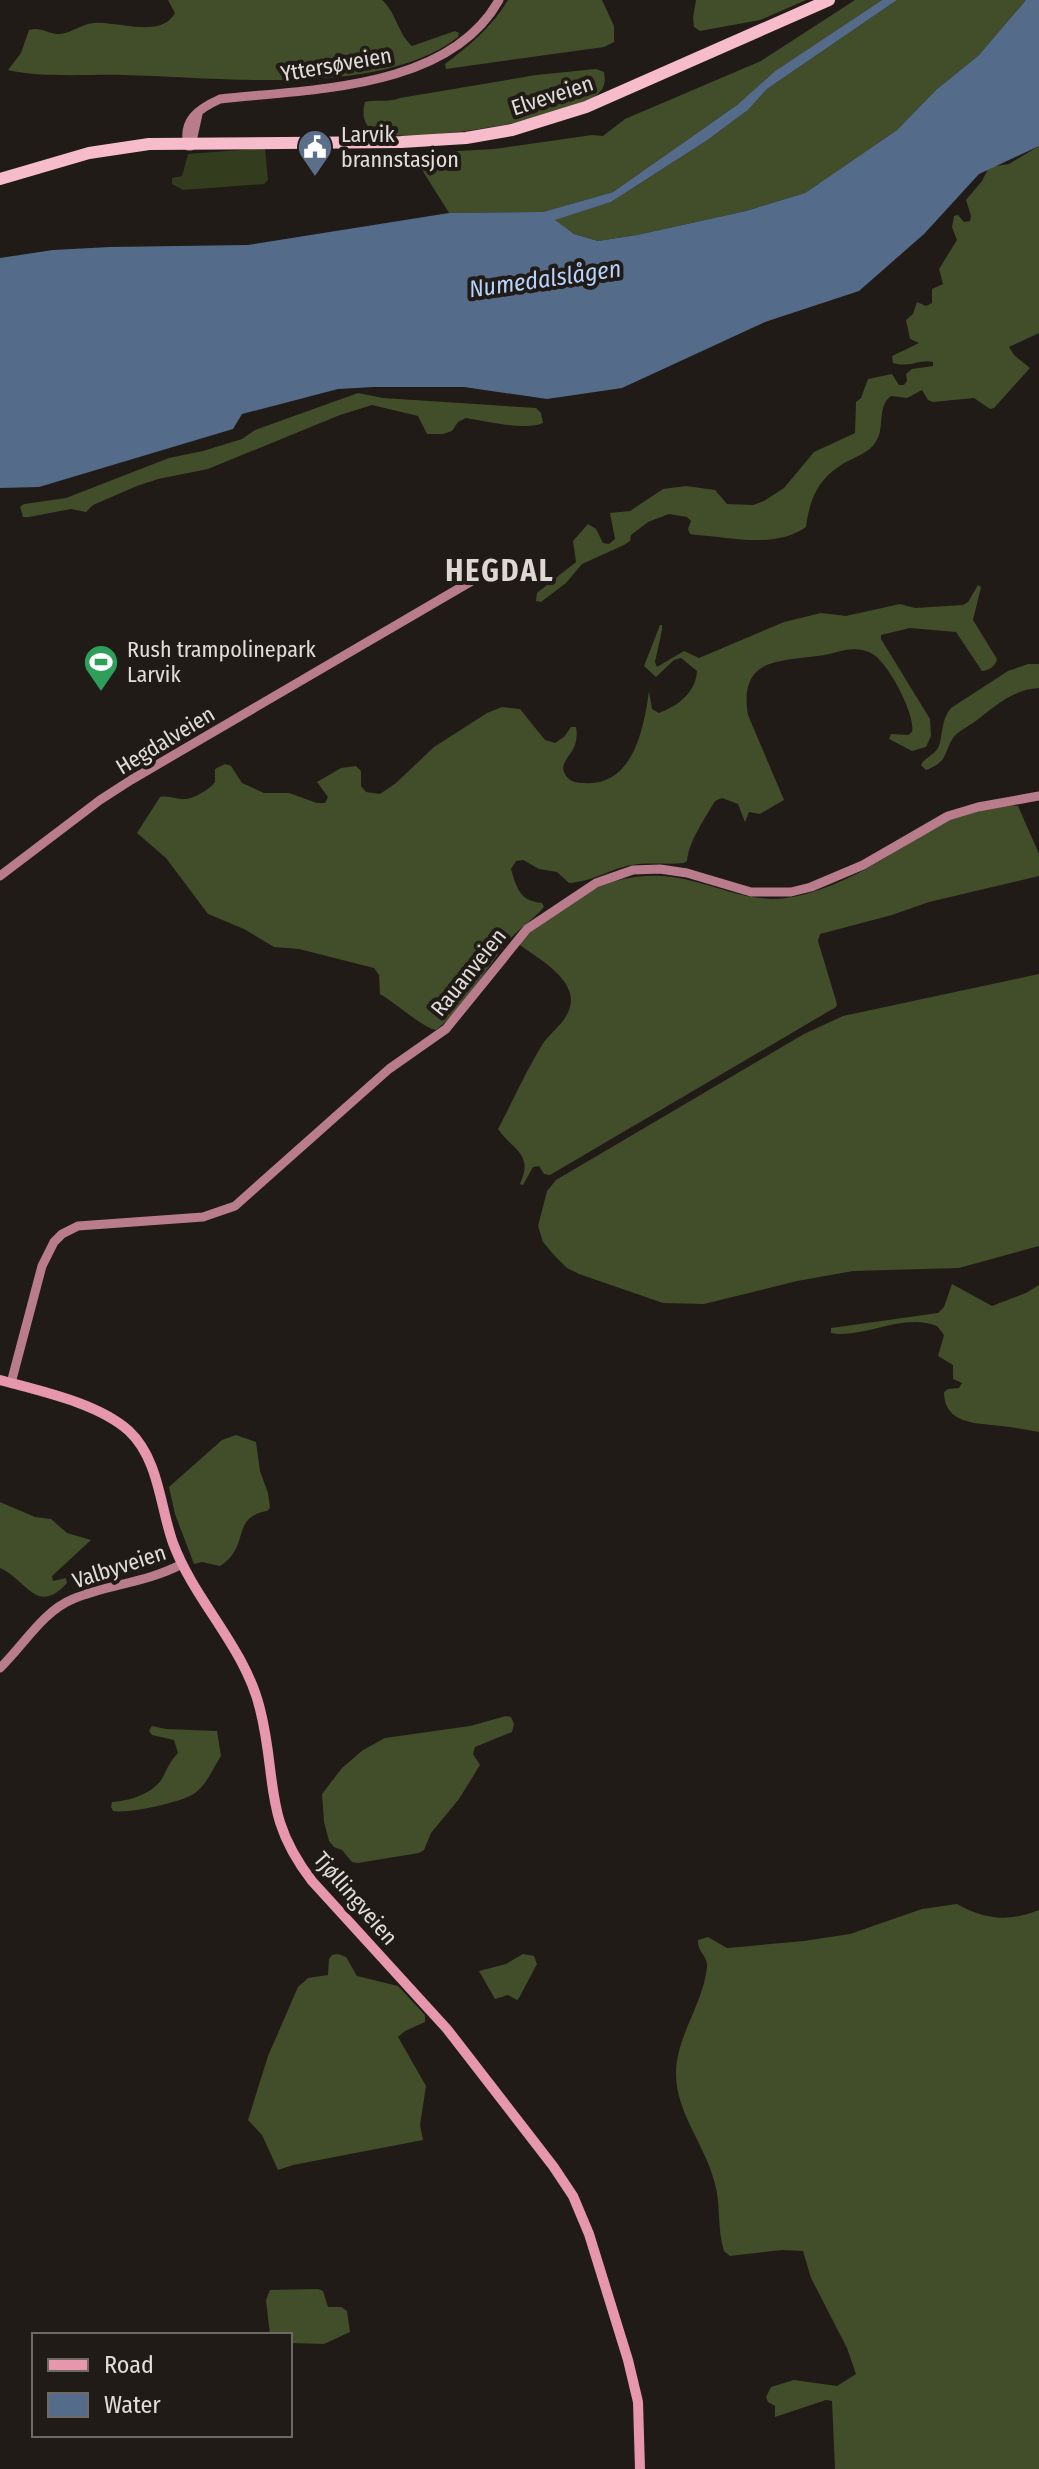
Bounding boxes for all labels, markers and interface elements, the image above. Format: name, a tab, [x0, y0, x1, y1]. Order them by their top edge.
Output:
street label: Yttersøveien	[279, 41, 394, 88]
street label: Elveveien	[508, 70, 597, 121]
place label: Larvik brannstasjon	[341, 121, 459, 173]
public building icon: Larvik brannstasjon	[296, 128, 334, 178]
water label: Numedalslågen	[467, 254, 623, 304]
district label: HEGDAL	[445, 553, 555, 589]
place label: Rush trampolinepark Larvik	[127, 636, 317, 688]
sports icon: Rush trampolinepark Larvik	[82, 643, 120, 693]
street label: Hegdalveien	[111, 700, 220, 781]
street label: Rauanveien	[425, 923, 512, 1022]
street label: Valbyveien	[69, 1539, 169, 1594]
street label: Tjøllingveien	[308, 1846, 403, 1950]
legend	[32, 2333, 292, 2437]
text: Road	[104, 2351, 154, 2379]
text: Water	[104, 2391, 161, 2419]

